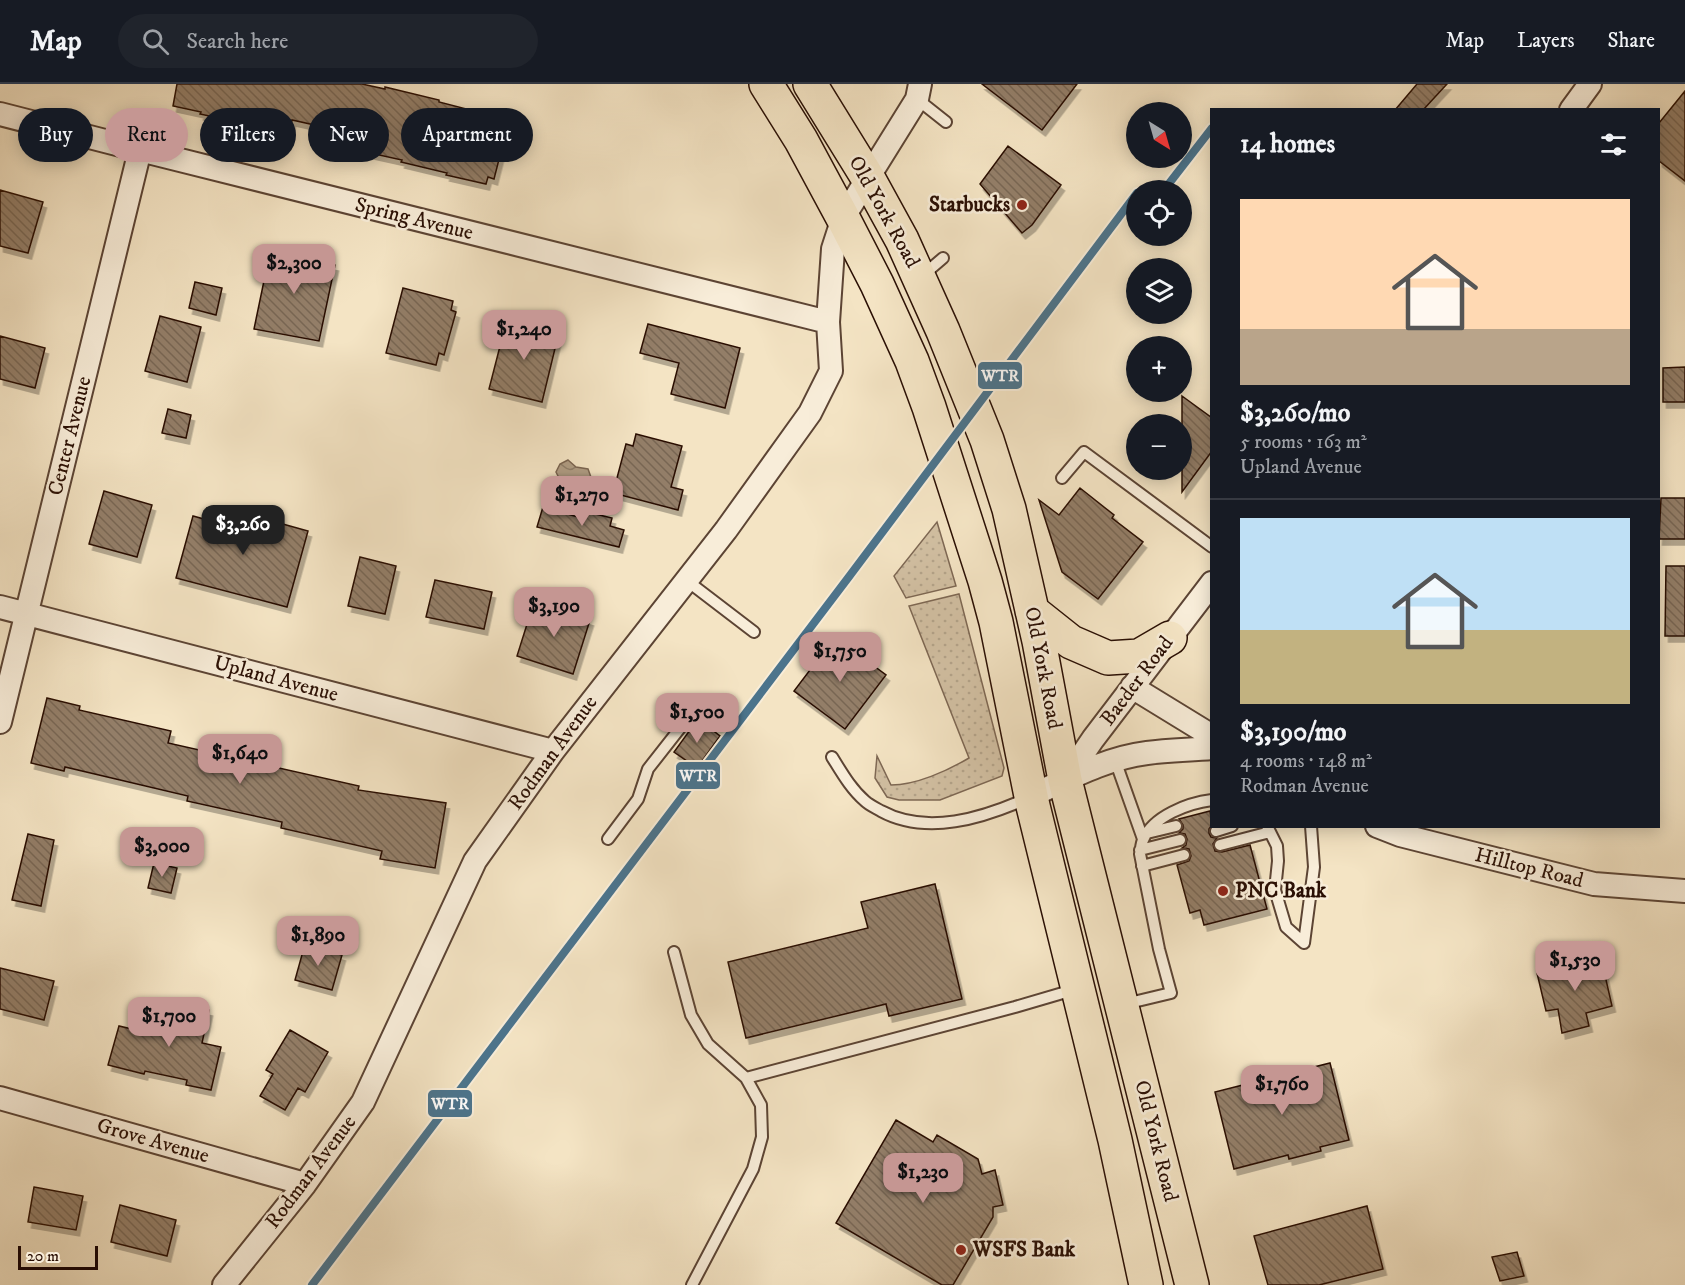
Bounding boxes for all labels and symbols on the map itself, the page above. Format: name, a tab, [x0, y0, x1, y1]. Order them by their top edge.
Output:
north arrow	[1126, 102, 1192, 168]
street label: Old York Road	[843, 151, 926, 273]
street label: Spring Avenue	[352, 192, 476, 246]
place label: Starbucks	[929, 192, 1010, 218]
marker: Starbucks	[1015, 198, 1029, 212]
pin: $2,300	[245, 244, 343, 295]
pin: $1,240	[475, 310, 573, 361]
line badge: WTR	[977, 361, 1023, 390]
text: WTR	[980, 366, 1019, 386]
street label: Center Avenue	[43, 373, 97, 498]
pin: $1,270	[533, 476, 631, 527]
pin: $3,260	[194, 505, 292, 556]
pin: $3,190	[505, 587, 603, 638]
street label: Old York Road	[1018, 605, 1068, 732]
street label: Baeder Road	[1095, 630, 1180, 731]
pin: $1,750	[791, 632, 889, 683]
street label: Upland Avenue	[211, 650, 341, 708]
street label: Rodman Avenue	[503, 690, 603, 815]
pin: $1,500	[648, 693, 746, 744]
pin: $1,640	[191, 734, 289, 785]
line badge: WTR	[675, 761, 721, 790]
text: WTR	[678, 766, 717, 786]
pin: $3,000	[113, 827, 211, 878]
street label: Hilltop Road	[1472, 842, 1587, 894]
place label: PNC Bank	[1235, 878, 1327, 904]
marker: PNC Bank	[1216, 884, 1230, 898]
pin: $1,890	[269, 916, 367, 967]
pin: $1,530	[1526, 941, 1624, 992]
pin: $1,700	[120, 997, 218, 1048]
pin: $1,760	[1233, 1065, 1331, 1116]
street label: Old York Road	[1128, 1078, 1184, 1205]
line badge: WTR	[427, 1089, 473, 1118]
text: WTR	[430, 1094, 469, 1114]
street label: Rodman Avenue	[260, 1110, 362, 1234]
street label: Grove Avenue	[94, 1113, 212, 1170]
pin: $1,230	[874, 1153, 972, 1204]
place label: WSFS Bank	[972, 1237, 1076, 1263]
scale bar	[18, 1243, 98, 1270]
marker: WSFS Bank	[954, 1243, 968, 1257]

